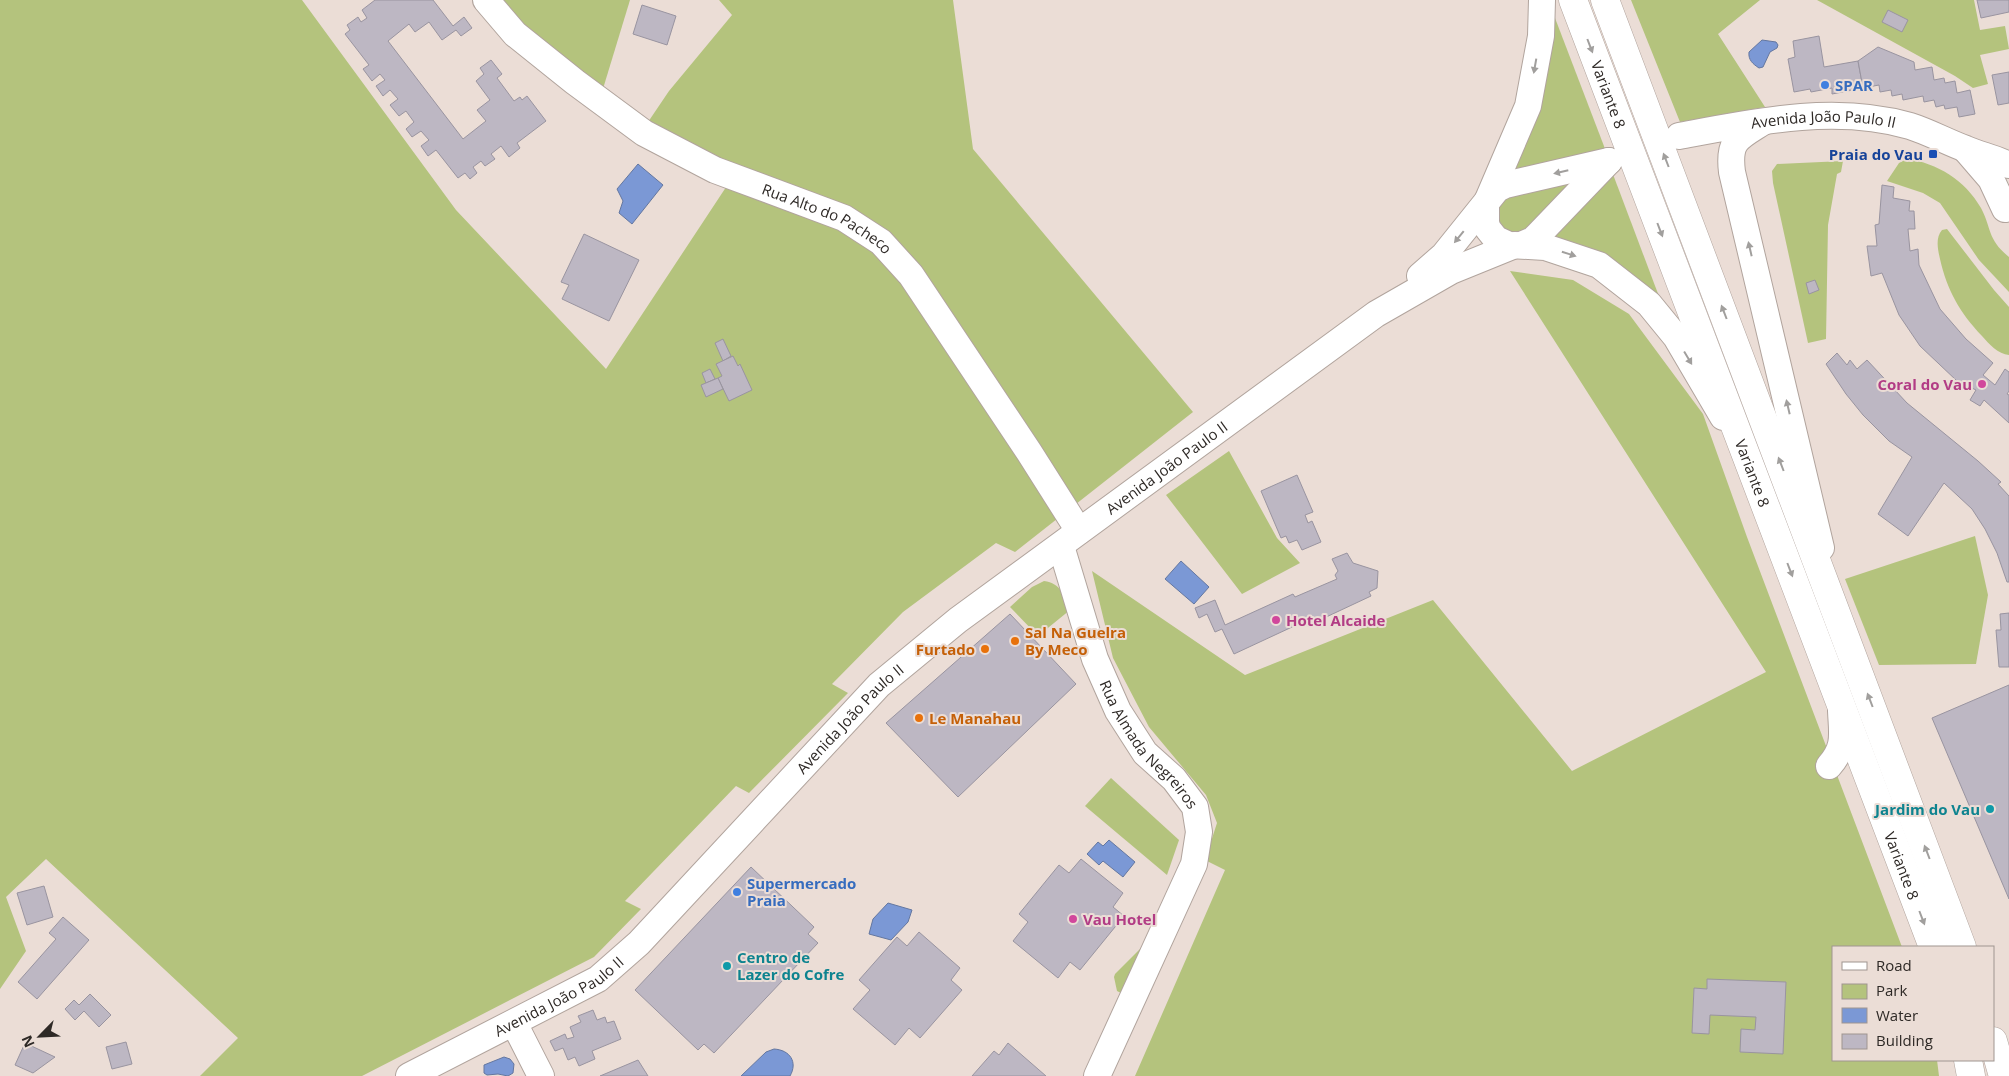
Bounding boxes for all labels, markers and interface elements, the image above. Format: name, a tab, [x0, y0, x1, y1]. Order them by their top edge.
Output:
one-way arrow	[1586, 39, 1594, 54]
one-way arrow	[1531, 58, 1539, 74]
street label: Variante 8	[1587, 58, 1631, 131]
place label: SPAR	[1835, 75, 1873, 95]
marker: SPAR	[1819, 79, 1831, 91]
street label: Avenida João Paulo II	[1749, 106, 1898, 133]
place label: Praia do Vau	[1829, 144, 1923, 164]
marker: Praia do Vau	[1927, 148, 1939, 160]
one-way arrow	[1662, 152, 1670, 167]
one-way arrow	[1554, 168, 1569, 176]
street label: Rua Alto do Pacheco	[759, 178, 897, 258]
one-way arrow	[1656, 223, 1664, 238]
one-way arrow	[1453, 230, 1464, 243]
one-way arrow	[1746, 242, 1754, 257]
one-way arrow	[1562, 250, 1577, 258]
one-way arrow	[1720, 304, 1728, 319]
one-way arrow	[1684, 351, 1693, 364]
place label: Coral do Vau	[1877, 374, 1972, 394]
marker: Coral do Vau	[1976, 378, 1988, 390]
one-way arrow	[1784, 400, 1792, 415]
street label: Avenida João Paulo II	[1102, 416, 1231, 519]
street label: Variante 8	[1731, 436, 1775, 510]
one-way arrow	[1777, 456, 1785, 471]
one-way arrow	[1786, 563, 1794, 578]
place label: Hotel Alcaide	[1286, 610, 1385, 630]
marker: Hotel Alcaide	[1270, 614, 1282, 626]
place label: Sal Na Guelra By Meco	[1025, 622, 1126, 659]
marker: Sal Na Guelra By Meco	[1009, 635, 1021, 647]
place label: Furtado	[916, 639, 975, 659]
marker: Furtado	[979, 643, 991, 655]
street label: Avenida João Paulo II	[792, 659, 907, 778]
street label: Rua Almada Negreiros	[1096, 677, 1203, 813]
one-way arrow	[1866, 692, 1874, 707]
place label: Le Manahau	[929, 708, 1021, 728]
marker: Le Manahau	[913, 712, 925, 724]
place label: Jardim do Vau	[1873, 799, 1980, 819]
marker: Jardim do Vau	[1984, 803, 1996, 815]
street label: Variante 8	[1880, 829, 1924, 902]
one-way arrow	[1923, 845, 1930, 860]
place label: Supermercado Praia	[747, 873, 856, 910]
marker: Supermercado Praia	[731, 886, 743, 898]
place label: Vau Hotel	[1083, 909, 1156, 929]
one-way arrow	[1918, 911, 1926, 926]
marker: Vau Hotel	[1067, 913, 1079, 925]
legend	[1832, 946, 1994, 1061]
place label: Centro de Lazer do Cofre	[737, 947, 845, 984]
street label: Avenida João Paulo II	[491, 951, 628, 1041]
text: Road	[1876, 955, 1912, 975]
marker: Centro de Lazer do Cofre	[721, 960, 733, 972]
text: Park	[1876, 980, 1907, 1000]
text: Water	[1876, 1005, 1918, 1025]
north arrow	[15, 1011, 65, 1061]
text: Building	[1876, 1030, 1933, 1050]
text: N	[17, 1032, 39, 1051]

